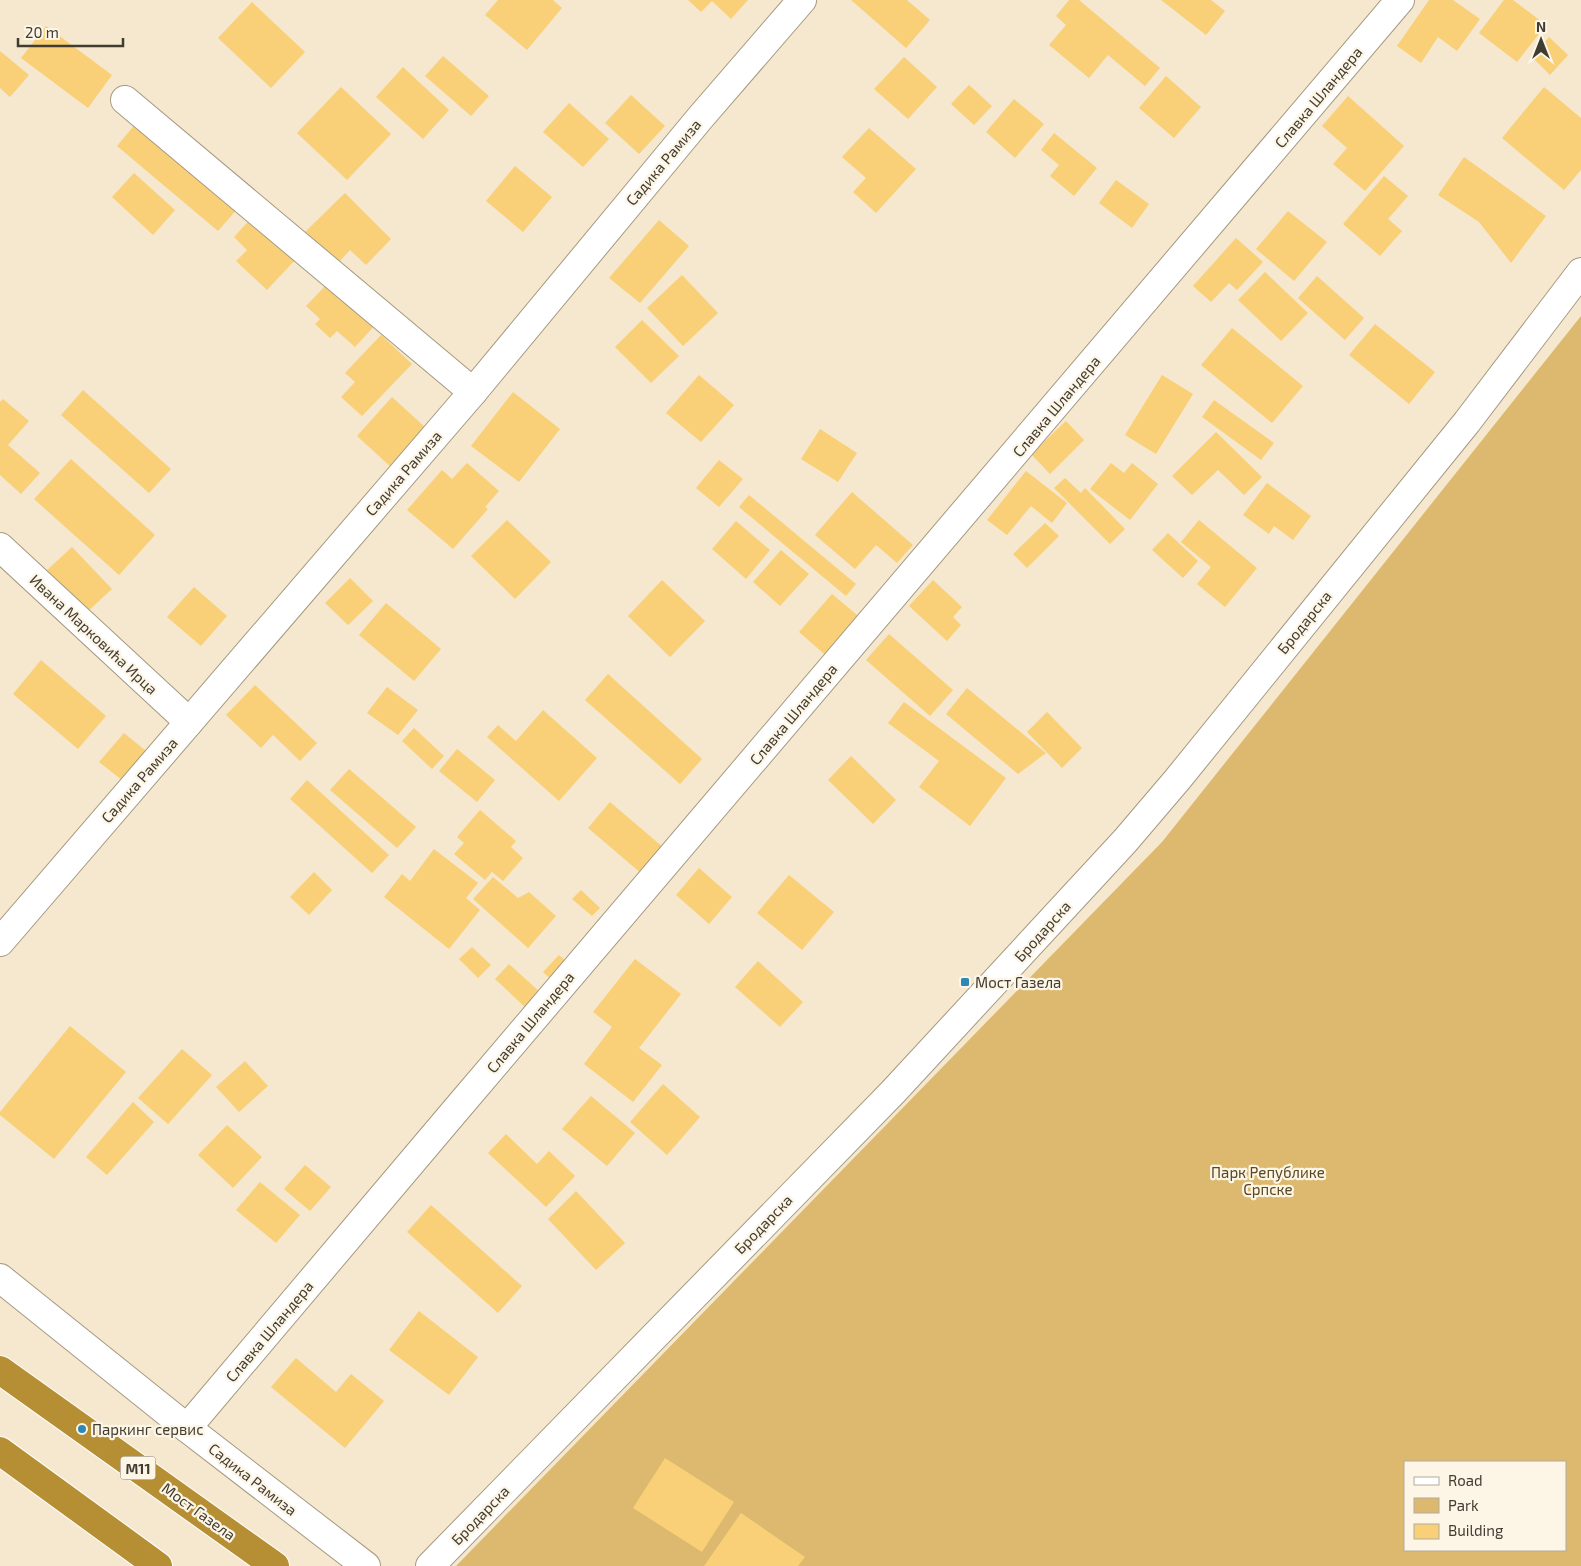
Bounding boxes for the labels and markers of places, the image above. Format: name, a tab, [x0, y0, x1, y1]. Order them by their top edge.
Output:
place label: Мост Газела	[975, 973, 1061, 991]
marker: Мост Газела	[959, 976, 971, 988]
place label: Паркинг сервис	[92, 1420, 204, 1438]
marker: Паркинг сервис	[76, 1423, 88, 1435]

